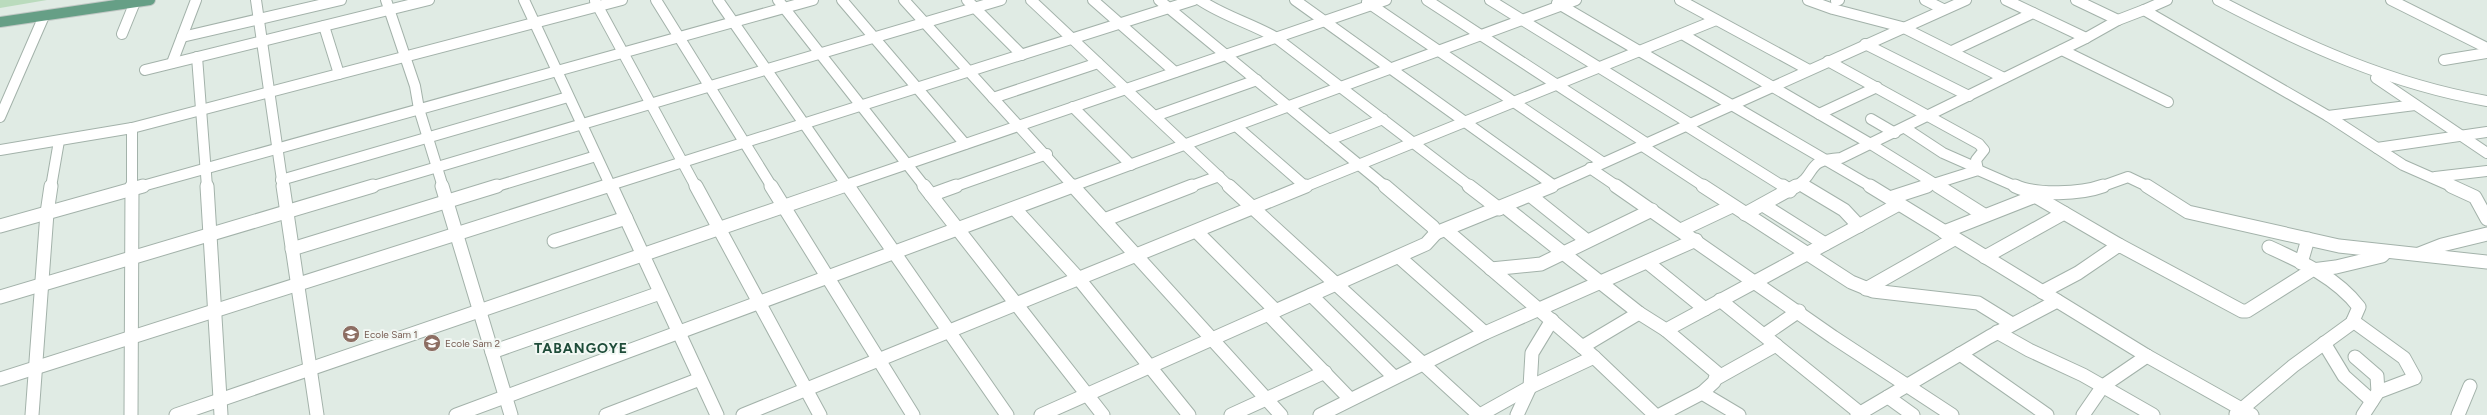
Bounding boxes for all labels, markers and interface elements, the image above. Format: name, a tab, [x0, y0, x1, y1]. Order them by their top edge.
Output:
school or university icon: Ecole Sam 1	[341, 324, 361, 344]
place label: Ecole Sam 1	[364, 328, 418, 341]
school or university icon: Ecole Sam 2	[422, 333, 442, 353]
place label: Ecole Sam 2	[445, 337, 500, 350]
district label: TABANGOYE	[534, 340, 628, 357]

